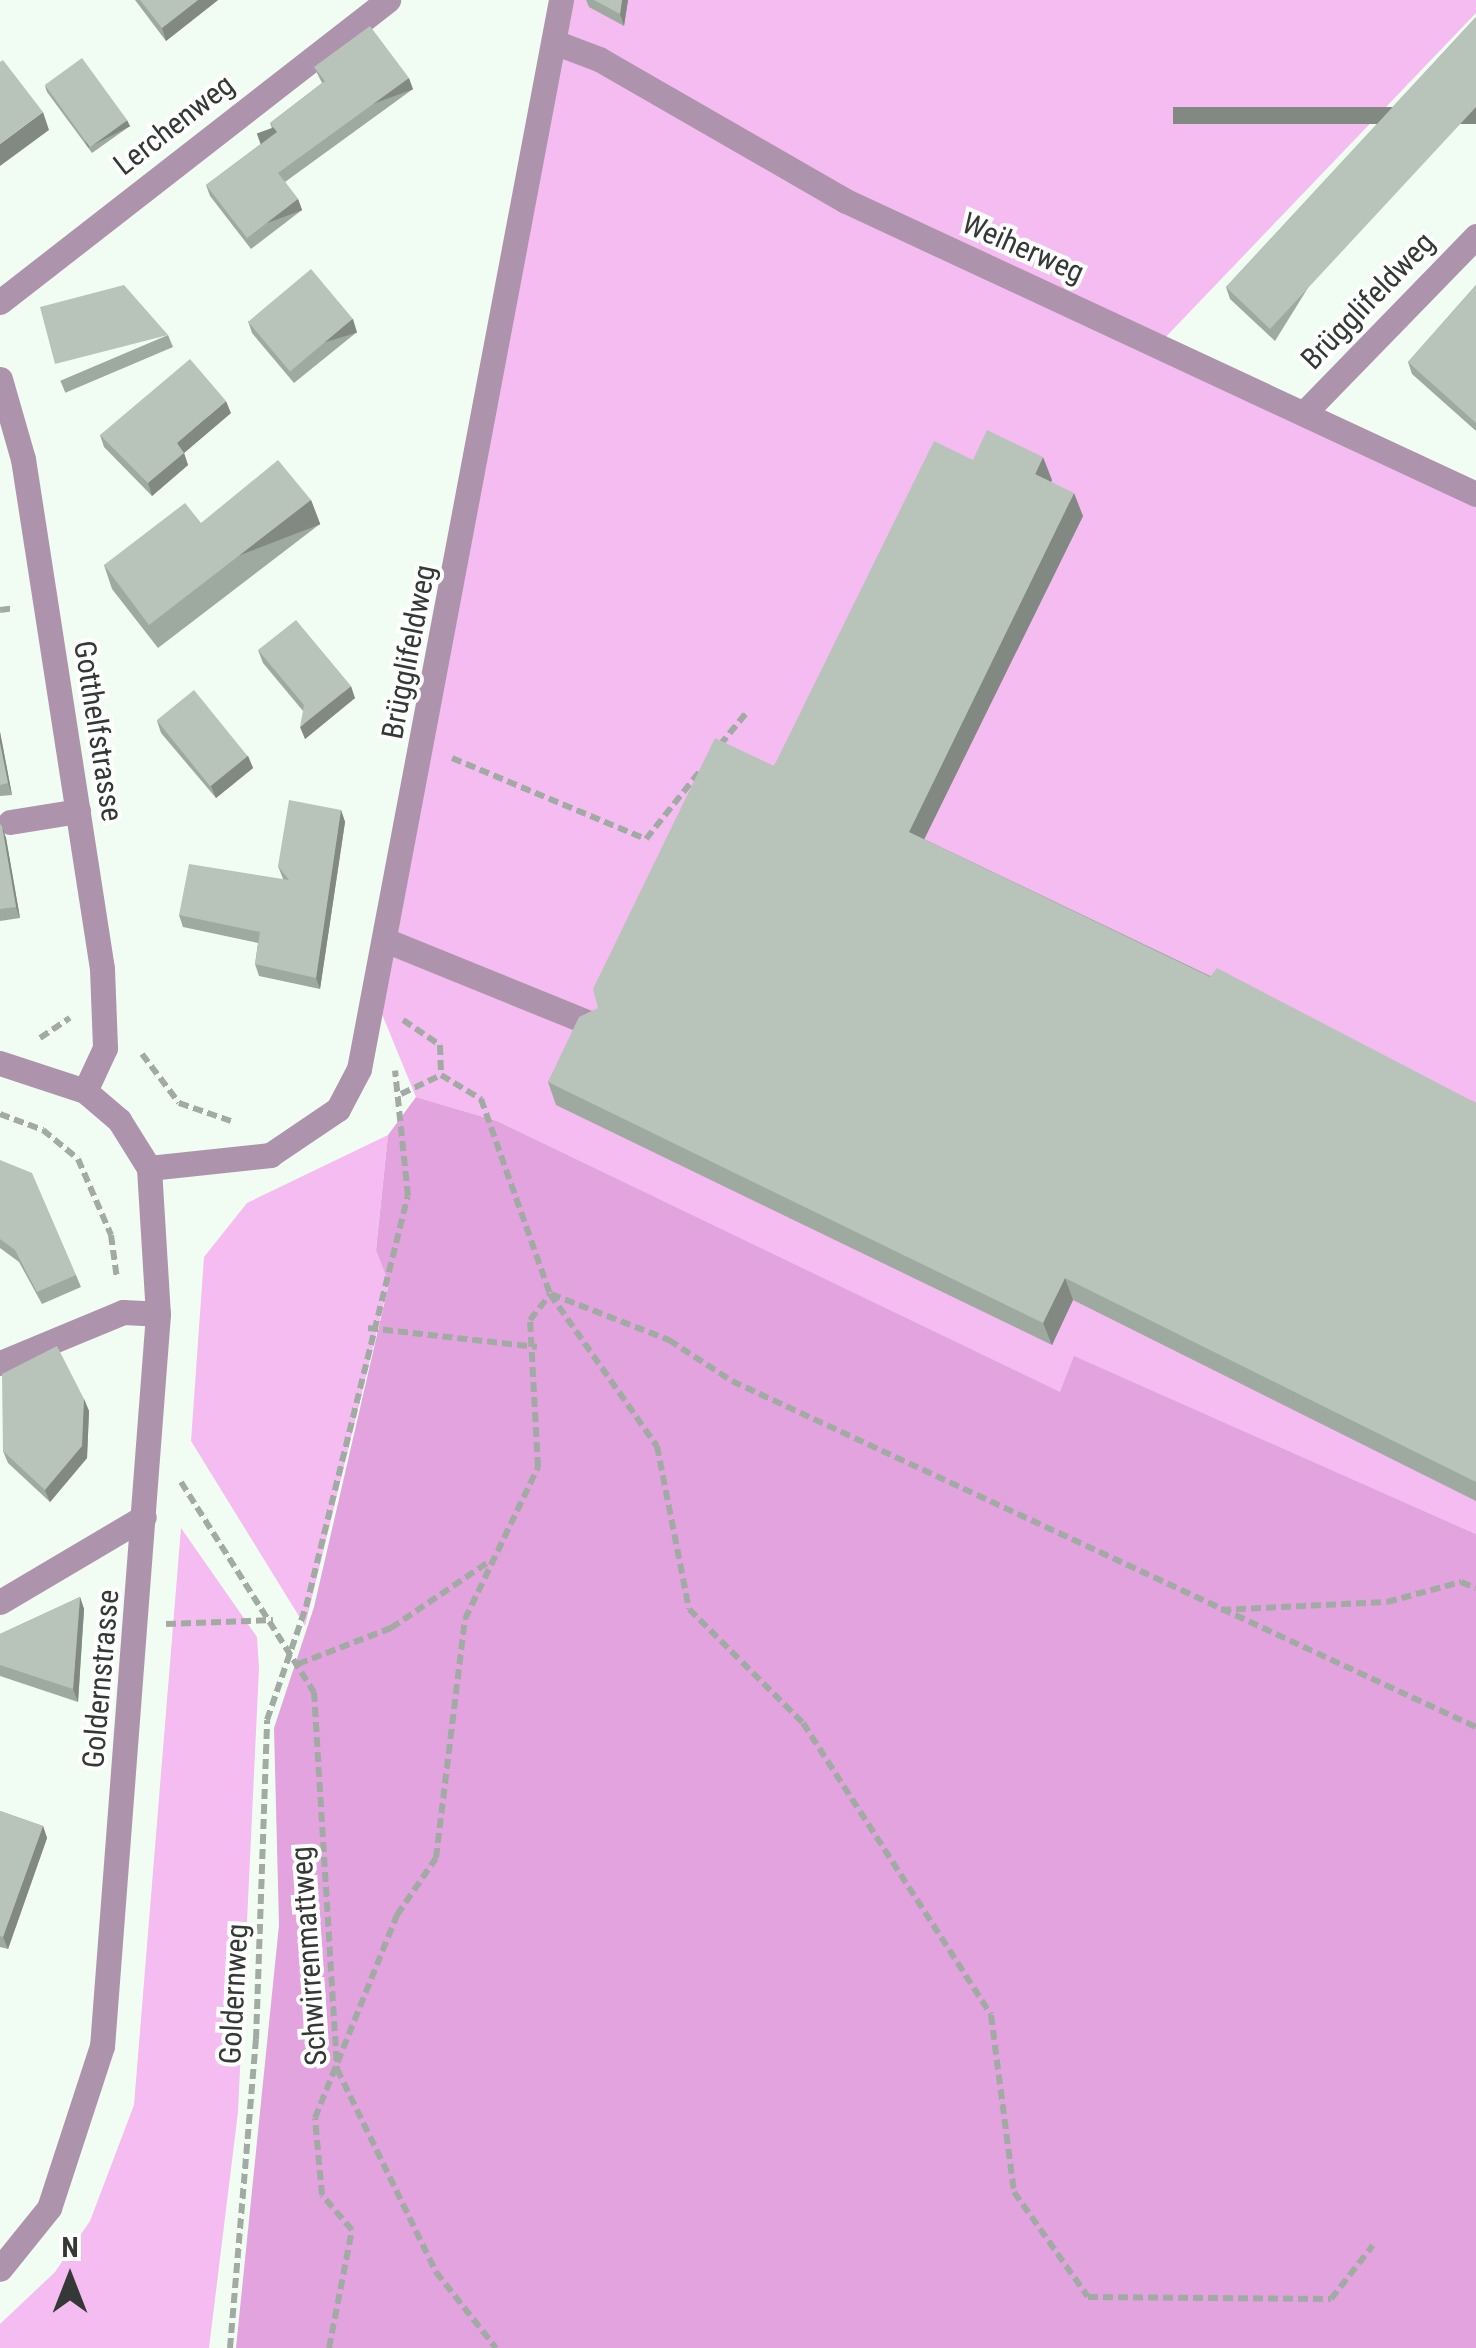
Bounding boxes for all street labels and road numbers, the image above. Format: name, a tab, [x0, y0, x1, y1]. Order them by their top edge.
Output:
street label: Lerchenweg	[107, 67, 241, 183]
street label: Weiherweg	[956, 205, 1090, 291]
street label: Brügglifeldweg	[1294, 225, 1442, 377]
street label: Brügglifeldweg	[374, 562, 444, 742]
street label: Gotthelfstrasse	[66, 638, 130, 824]
street label: Goldernstrasse	[75, 1588, 127, 1770]
street label: Schwirrenmattweg	[283, 1845, 335, 2067]
street label: Goldernweg	[212, 1923, 256, 2065]

